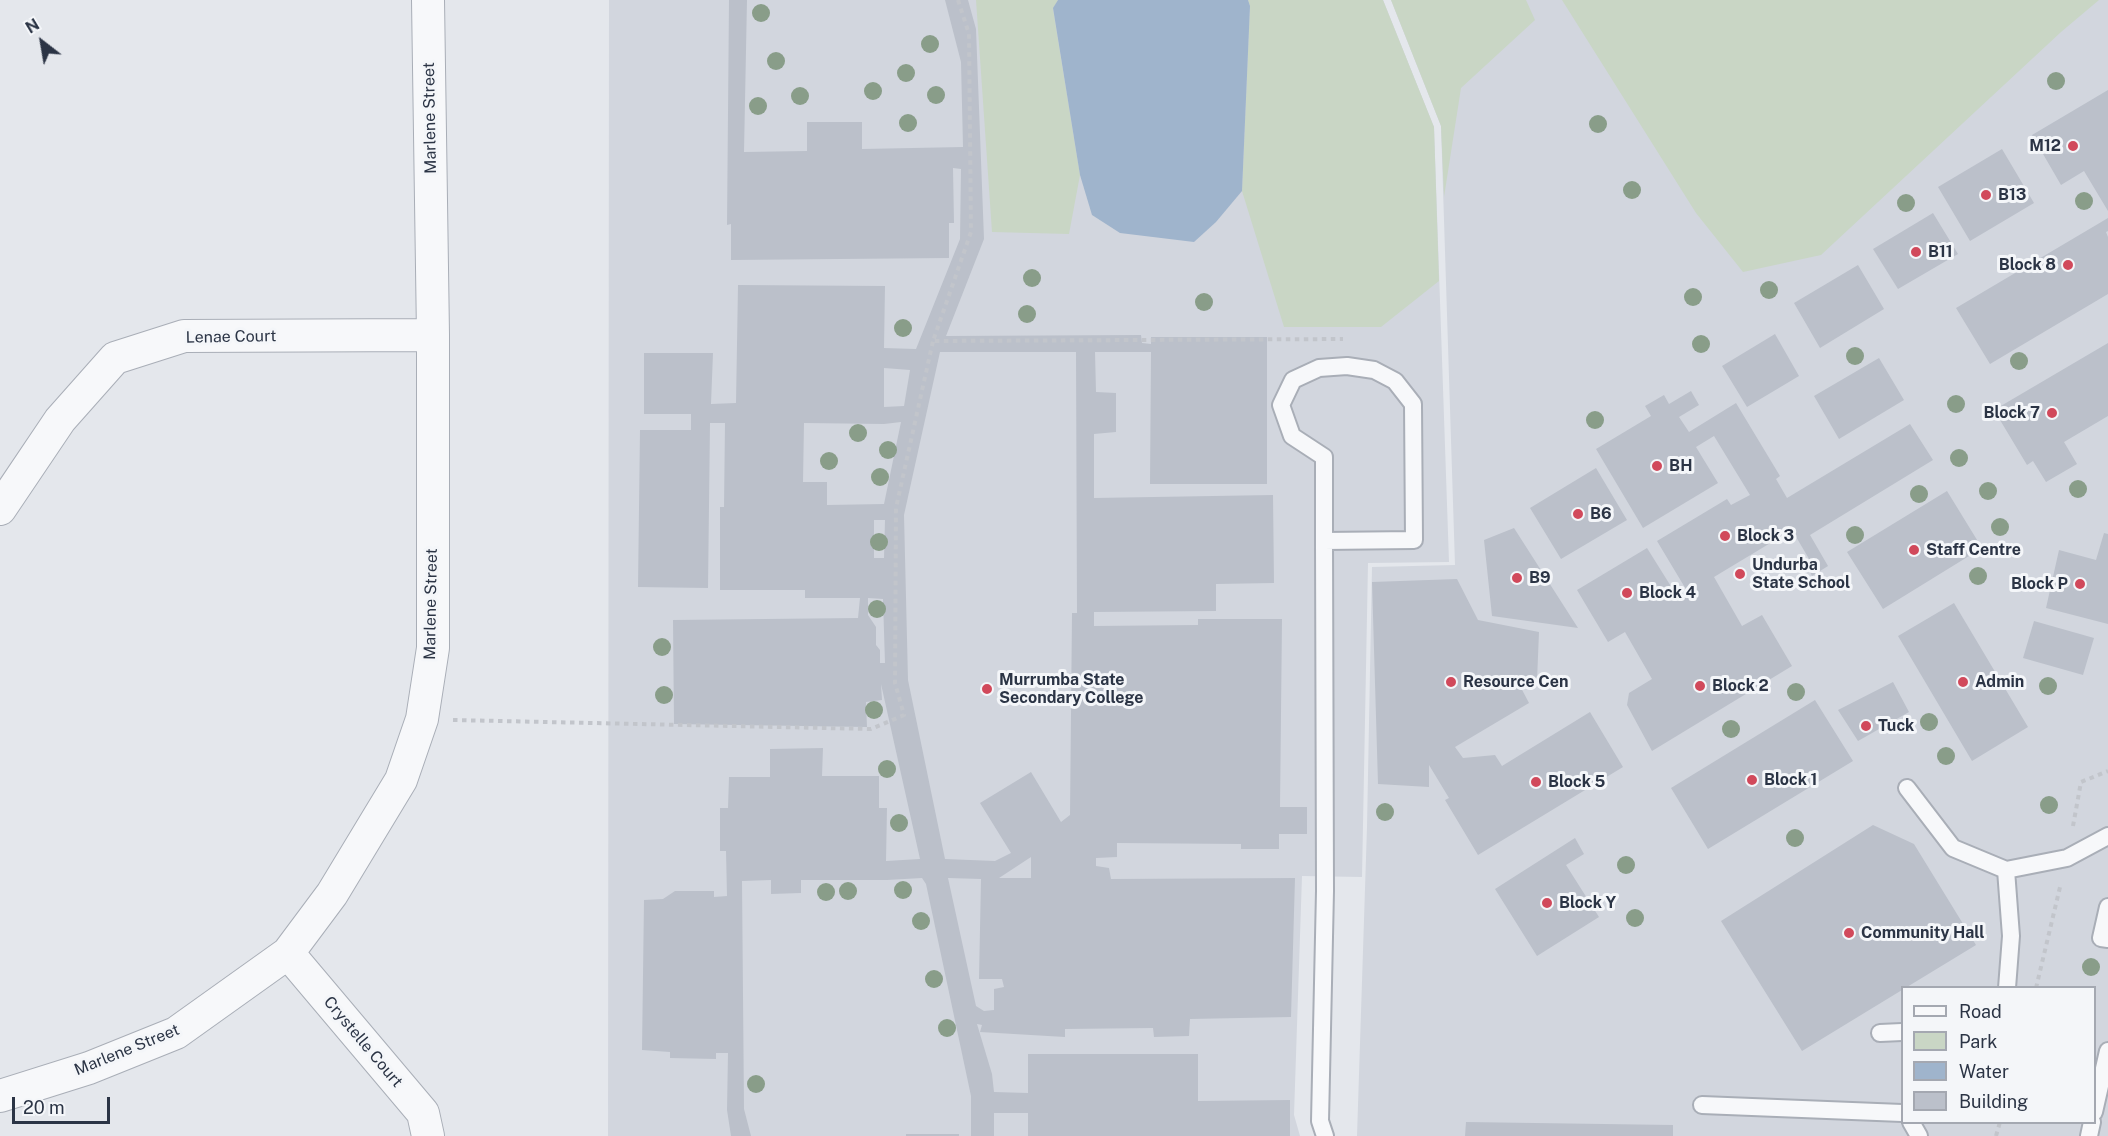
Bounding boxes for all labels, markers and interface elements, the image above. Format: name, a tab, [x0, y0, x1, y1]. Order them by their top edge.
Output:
north arrow	[12, 12, 72, 72]
text: N	[22, 15, 43, 38]
street label: Marlene Street	[419, 62, 441, 174]
place label: M12	[2029, 136, 2061, 156]
marker: M12	[2066, 139, 2080, 153]
place label: B13	[1998, 185, 2026, 205]
marker: B13	[1979, 188, 1993, 202]
place label: B11	[1928, 242, 1953, 262]
marker: B11	[1909, 245, 1923, 259]
place label: Block 8	[1999, 255, 2056, 275]
marker: Block 8	[2061, 258, 2075, 272]
street label: Lenae Court	[186, 327, 276, 347]
place label: Block 7	[1983, 403, 2040, 423]
marker: Block 7	[2045, 406, 2059, 420]
place label: BH	[1669, 456, 1692, 476]
marker: BH	[1650, 459, 1664, 473]
place label: B6	[1590, 504, 1612, 524]
marker: B6	[1571, 507, 1585, 521]
place label: Block 3	[1737, 526, 1794, 546]
marker: Block 3	[1718, 529, 1732, 543]
place label: Staff Centre	[1926, 540, 2021, 560]
marker: Staff Centre	[1907, 543, 1921, 557]
street label: Marlene Street	[420, 548, 442, 660]
place label: Undurba State School	[1752, 555, 1850, 593]
marker: Undurba State School	[1733, 567, 1747, 581]
place label: B9	[1529, 568, 1550, 588]
marker: B9	[1510, 571, 1524, 585]
place label: Block P	[2011, 574, 2068, 594]
marker: Block P	[2073, 577, 2087, 591]
place label: Block 4	[1639, 583, 1696, 603]
marker: Block 4	[1620, 586, 1634, 600]
place label: Murrumba State Secondary College	[999, 670, 1144, 708]
place label: Resource Cen	[1463, 672, 1569, 692]
place label: Admin	[1975, 672, 2024, 692]
marker: Resource Cen	[1444, 675, 1458, 689]
marker: Admin	[1956, 675, 1970, 689]
place label: Block 2	[1712, 676, 1769, 696]
marker: Block 2	[1693, 679, 1707, 693]
marker: Murrumba State Secondary College	[980, 682, 994, 696]
place label: Tuck	[1878, 716, 1914, 736]
marker: Tuck	[1859, 719, 1873, 733]
place label: Block 1	[1764, 770, 1817, 790]
place label: Block 5	[1548, 772, 1605, 792]
marker: Block 1	[1745, 773, 1759, 787]
marker: Block 5	[1529, 775, 1543, 789]
place label: Block Y	[1559, 893, 1616, 913]
marker: Block Y	[1540, 896, 1554, 910]
place label: Community Hall	[1861, 923, 1985, 943]
marker: Community Hall	[1842, 926, 1856, 940]
legend	[1901, 986, 2096, 1124]
street label: Crystelle Court	[319, 993, 407, 1091]
text: Road	[1959, 1001, 2002, 1022]
street label: Marlene Street	[72, 1020, 182, 1080]
text: Park	[1959, 1031, 1997, 1052]
text: Water	[1959, 1061, 2009, 1082]
scale bar	[15, 1085, 112, 1123]
text: Building	[1959, 1091, 2028, 1112]
text: 20 m	[23, 1097, 65, 1118]

